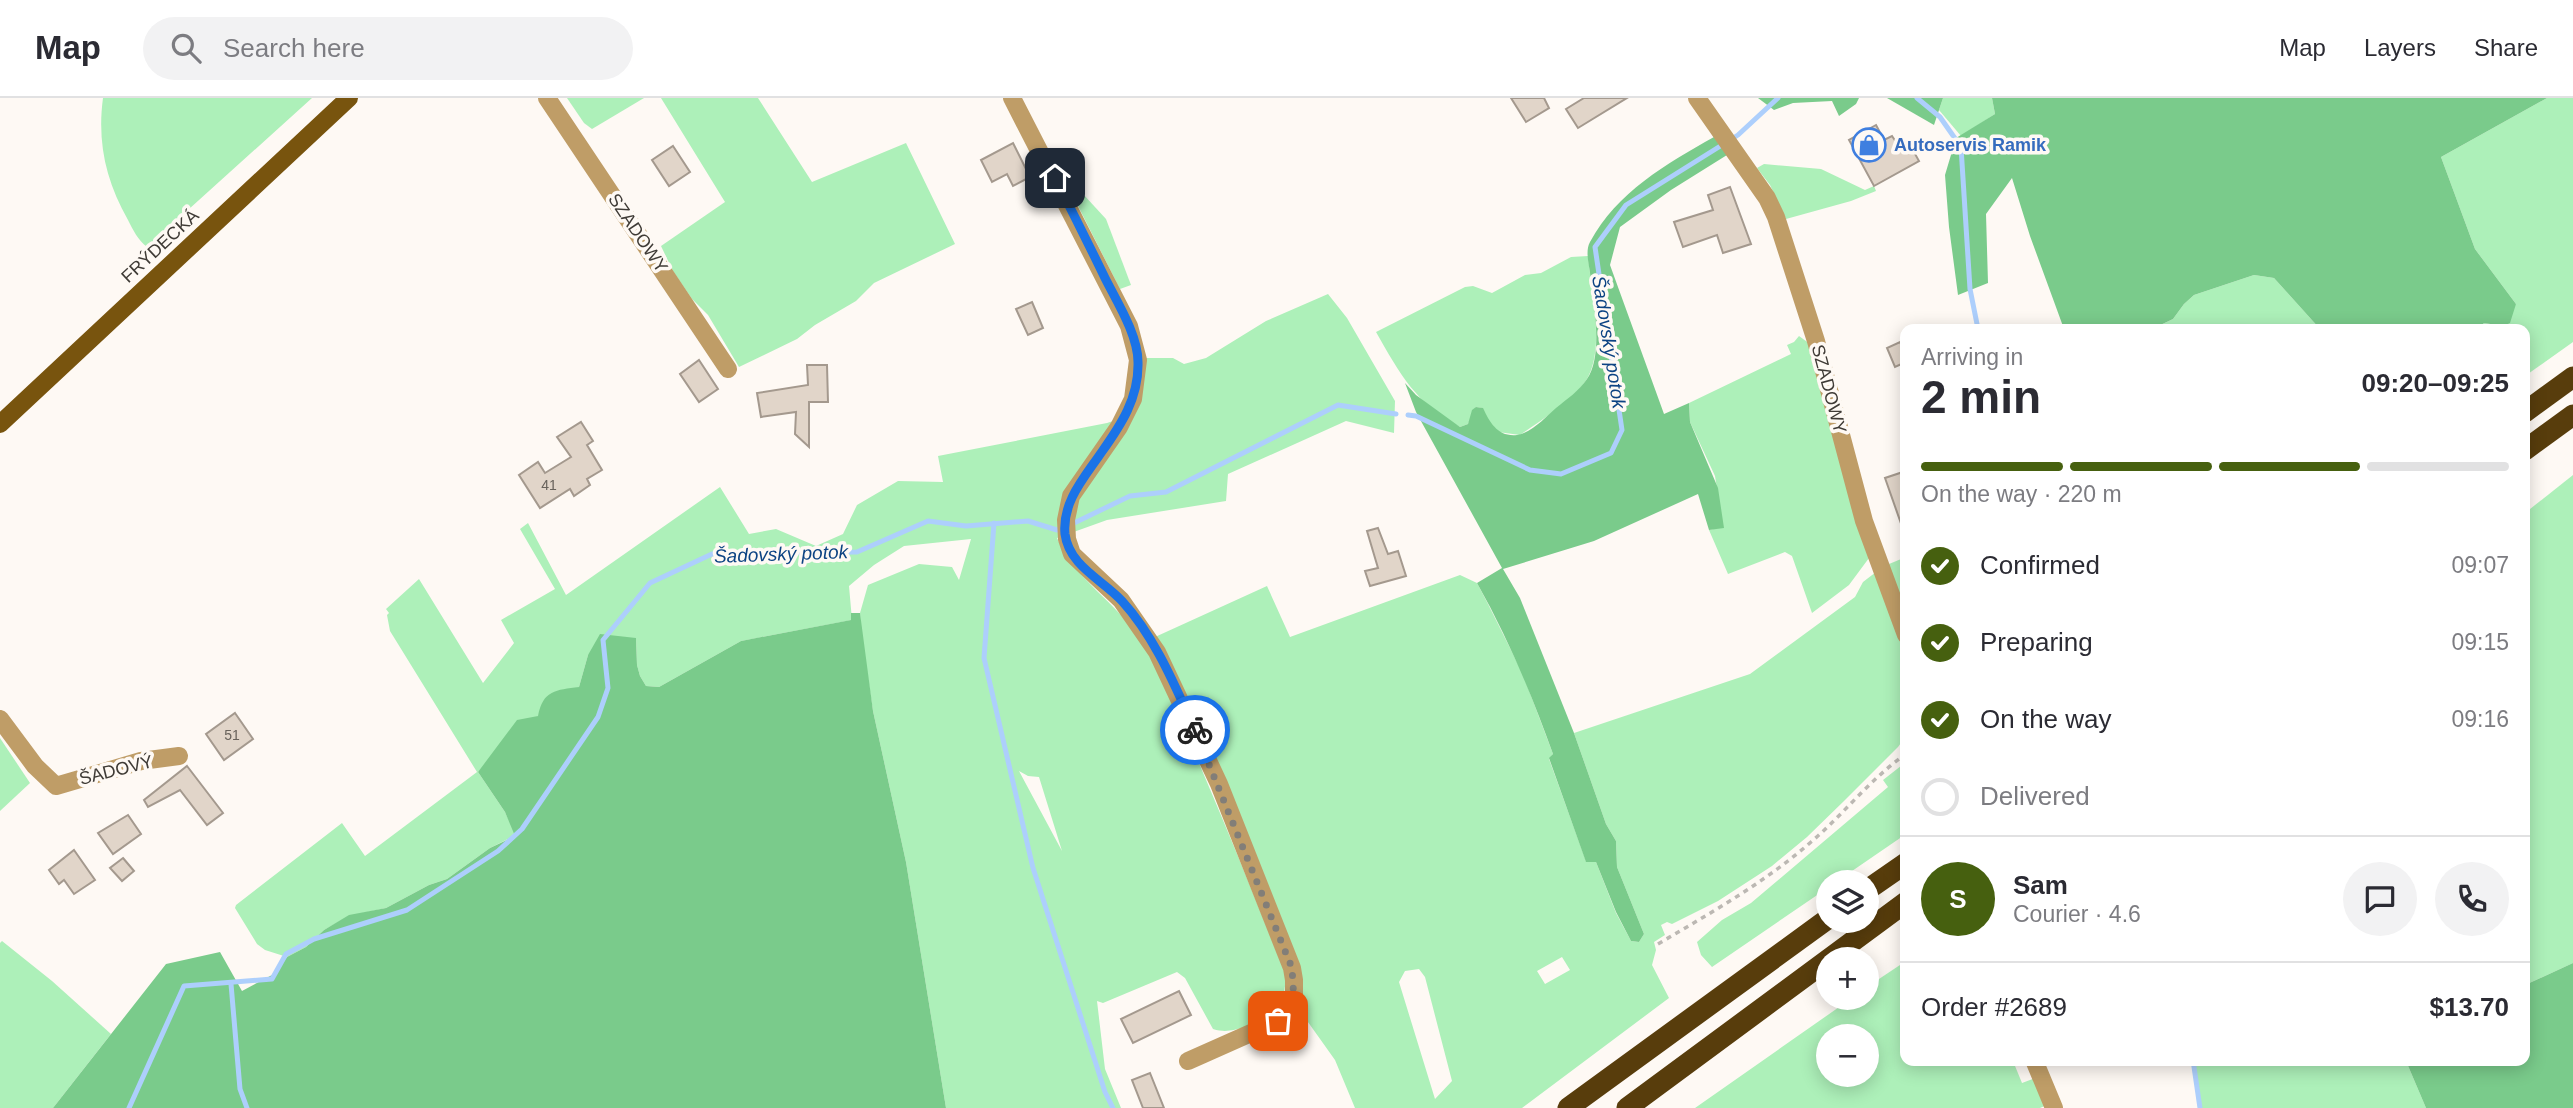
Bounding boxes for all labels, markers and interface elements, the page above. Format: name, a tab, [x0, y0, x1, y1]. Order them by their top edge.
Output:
search box	[143, 17, 633, 80]
text: Map	[35, 29, 101, 66]
icon: search	[167, 29, 205, 67]
text: Search here	[223, 33, 365, 63]
text: Map	[2279, 34, 2326, 61]
text: Layers	[2364, 34, 2436, 61]
text: Share	[2474, 34, 2538, 61]
shop icon: Autoservis Ramik	[1850, 126, 1888, 164]
place label: Autoservis Ramik	[1894, 135, 2047, 155]
pin	[1025, 148, 1085, 208]
icon: home	[1036, 159, 1074, 197]
street label: SZADOWY	[604, 190, 672, 276]
street label: FRÝDECKÁ	[117, 205, 203, 287]
water label: Šadovský potok	[1588, 274, 1630, 411]
street label: SZADOWY	[1808, 342, 1850, 436]
text: Arriving in	[1921, 344, 2023, 370]
text: 09:20–09:25	[2362, 368, 2509, 398]
text: 2 min	[1921, 371, 2041, 423]
house number: 41	[541, 477, 557, 493]
text: On the way · 220 m	[1921, 481, 2122, 507]
water label: Šadovský potok	[714, 541, 850, 567]
icon: check	[1921, 547, 1959, 585]
text: Confirmed	[1980, 550, 2100, 580]
text: 09:07	[2451, 552, 2509, 578]
icon: check	[1921, 624, 1959, 662]
text: Preparing	[1980, 627, 2093, 657]
text: 09:15	[2451, 629, 2509, 655]
courier	[1160, 695, 1230, 765]
icon: check	[1921, 701, 1959, 739]
text: On the way	[1980, 704, 2112, 734]
text: 09:16	[2451, 706, 2509, 732]
icon: bike	[1176, 711, 1214, 749]
house number: 51	[224, 727, 240, 743]
street label: ŠADOVÝ	[77, 750, 155, 789]
text: Delivered	[1980, 781, 2090, 811]
button: chat	[2343, 862, 2417, 936]
button: phone	[2435, 862, 2509, 936]
map controls	[1816, 870, 1879, 1087]
button: layers	[1816, 870, 1879, 933]
text: Sam	[2013, 870, 2068, 900]
text: S	[1949, 884, 1967, 914]
text: Courier · 4.6	[2013, 901, 2141, 927]
button: +	[1816, 947, 1879, 1010]
pin	[1248, 991, 1308, 1051]
text: Order #2689	[1921, 992, 2067, 1022]
text: $13.70	[2429, 992, 2509, 1022]
icon: bag	[1259, 1002, 1297, 1040]
button: −	[1816, 1024, 1879, 1087]

